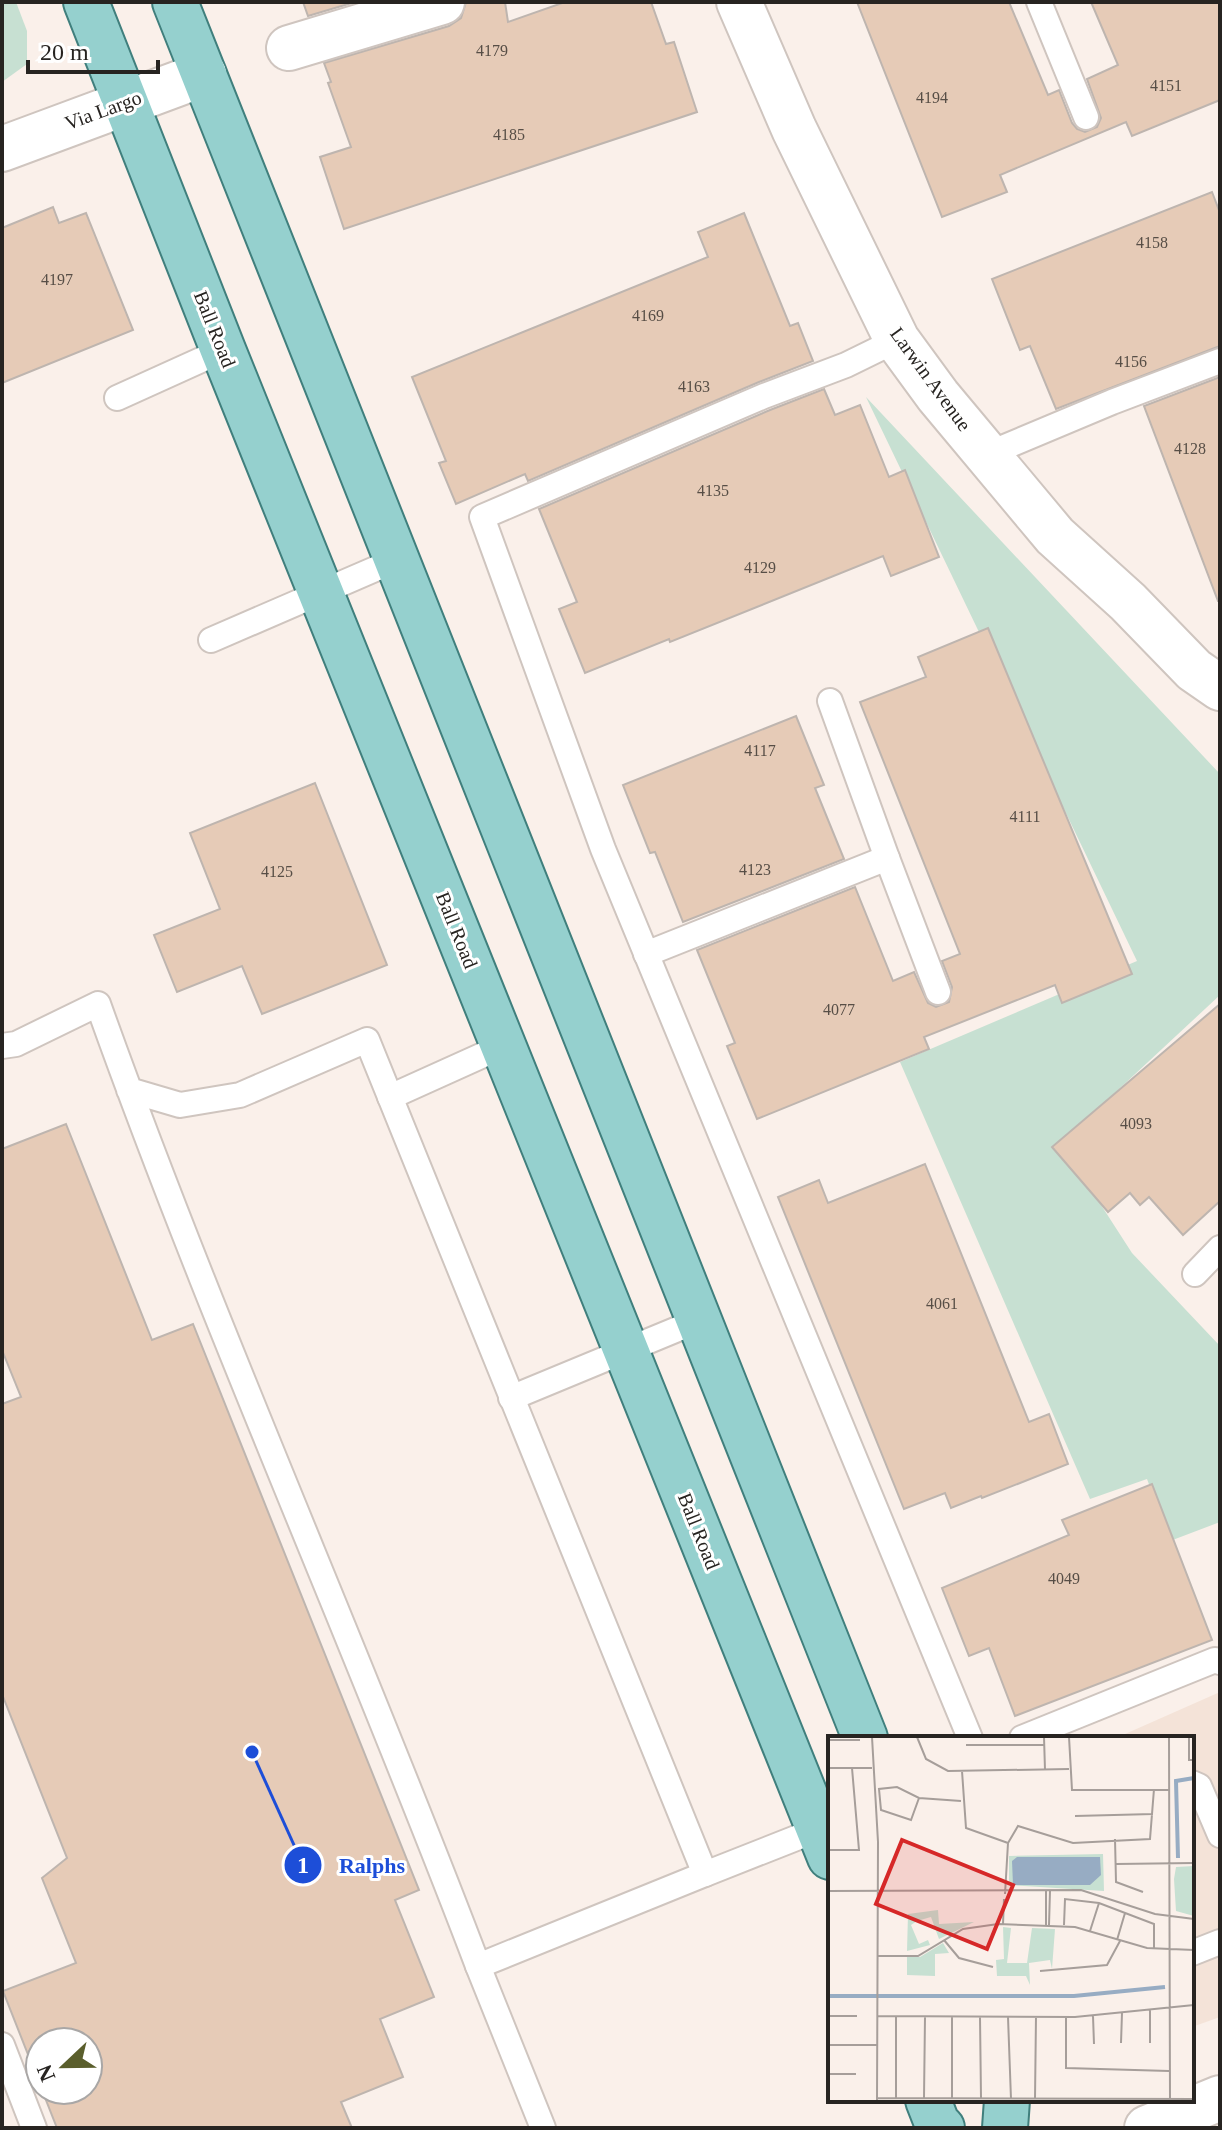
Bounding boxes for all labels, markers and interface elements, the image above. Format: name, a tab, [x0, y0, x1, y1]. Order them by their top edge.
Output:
scale bar	[28, 24, 158, 74]
text: 20 m	[40, 39, 89, 65]
house number: 4179	[476, 42, 508, 59]
house number: 4151	[1150, 77, 1182, 94]
street label: Via Largo	[62, 86, 145, 135]
house number: 4194	[916, 89, 948, 106]
house number: 4185	[493, 126, 525, 143]
house number: 4158	[1136, 234, 1168, 251]
house number: 4197	[41, 271, 73, 288]
street label: Ball Road	[190, 288, 240, 370]
house number: 4169	[632, 307, 664, 324]
street label: Larwin Avenue	[886, 323, 976, 435]
house number: 4156	[1115, 353, 1147, 370]
house number: 4163	[678, 378, 710, 395]
house number: 4128	[1174, 440, 1206, 457]
house number: 4135	[697, 482, 729, 499]
house number: 4129	[744, 559, 776, 576]
house number: 4117	[744, 742, 776, 759]
house number: 4111	[1010, 808, 1040, 825]
house number: 4123	[739, 861, 771, 878]
house number: 4125	[261, 863, 293, 880]
street label: Ball Road	[432, 889, 482, 971]
house number: 4077	[823, 1001, 855, 1018]
house number: 4093	[1120, 1115, 1152, 1132]
house number: 4061	[926, 1295, 958, 1312]
street label: Ball Road	[674, 1490, 724, 1572]
house number: 4049	[1048, 1570, 1080, 1587]
inset map	[828, 1736, 1194, 2102]
callout: Ralphs	[283, 1842, 421, 1888]
text: 1	[297, 1852, 309, 1878]
text: Ralphs	[339, 1853, 405, 1878]
north arrow	[24, 2026, 104, 2106]
text: N	[31, 2061, 60, 2085]

